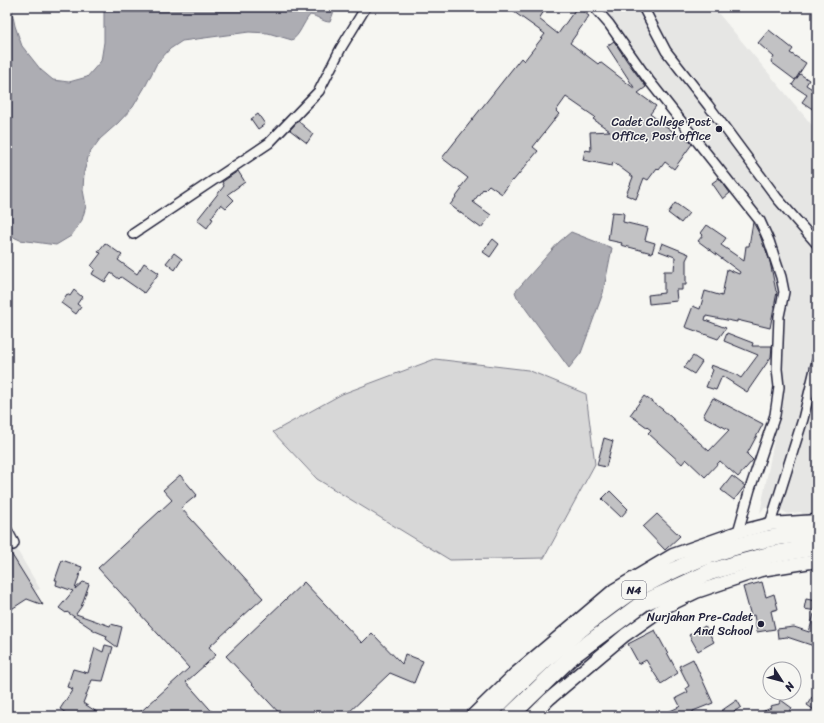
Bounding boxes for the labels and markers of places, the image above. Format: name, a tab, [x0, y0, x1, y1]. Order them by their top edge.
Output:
place label: Cadet College Post Office, Post office	[611, 111, 711, 147]
marker: Cadet College Post Office, Post office	[714, 124, 724, 134]
place label: Nurjahan Pre-Cadet And School	[647, 606, 754, 642]
marker: Nurjahan Pre-Cadet And School	[756, 619, 766, 629]

